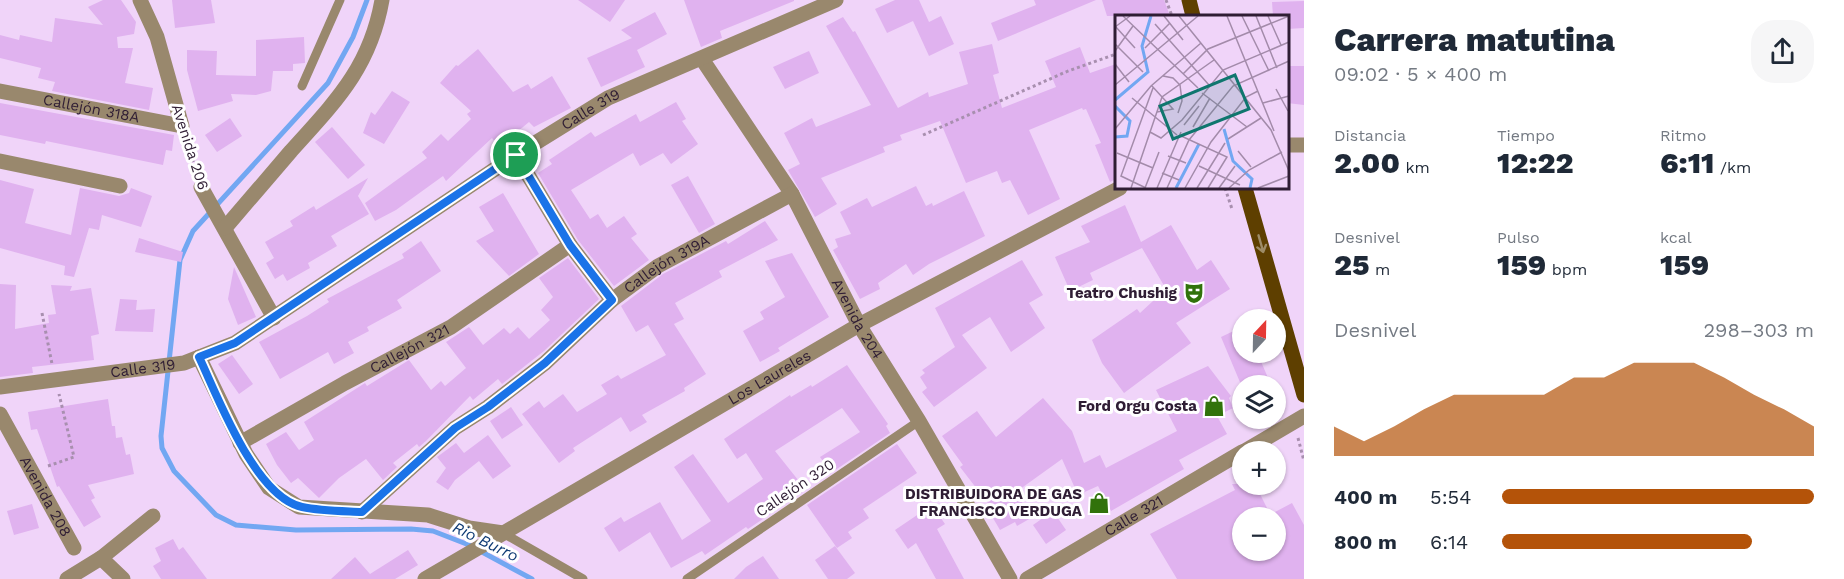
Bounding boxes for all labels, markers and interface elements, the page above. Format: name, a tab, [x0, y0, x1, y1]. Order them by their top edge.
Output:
inset map	[1115, 15, 1289, 189]
text: Carrera matutina	[1334, 20, 1615, 59]
button: share	[1751, 20, 1814, 83]
text: 09:02 · 5 × 400 m	[1334, 62, 1507, 86]
street label: Calle 319	[558, 85, 623, 134]
street label: Callejón 318A	[42, 90, 141, 127]
street label: Avenida 206	[168, 102, 212, 192]
text: Distancia	[1334, 126, 1406, 145]
text: Tiempo	[1497, 126, 1555, 145]
text: Ritmo	[1660, 126, 1706, 145]
pin	[490, 129, 541, 180]
icon: arrive	[499, 138, 532, 171]
text: 2.00	[1334, 145, 1400, 180]
text: 12:22	[1497, 145, 1574, 180]
text: 6:11	[1660, 145, 1714, 180]
text: km	[1400, 158, 1430, 177]
text: /km	[1714, 158, 1751, 177]
text: Desnivel	[1334, 228, 1400, 247]
text: Pulso	[1497, 228, 1540, 247]
text: kcal	[1660, 228, 1692, 247]
street label: Callejón 319A	[620, 231, 713, 297]
one-way arrow	[1256, 234, 1267, 253]
text: 25	[1334, 247, 1370, 282]
text: 159	[1497, 247, 1546, 282]
text: 159	[1660, 247, 1709, 282]
text: m	[1370, 260, 1390, 279]
text: bpm	[1546, 260, 1587, 279]
street label: Avenida 204	[828, 276, 887, 362]
theatre icon: Teatro Chushig	[1182, 281, 1206, 305]
place label: Teatro Chushig	[1066, 284, 1178, 302]
north arrow	[1232, 309, 1286, 363]
map controls	[1232, 309, 1286, 561]
text: Desnivel	[1334, 318, 1416, 342]
text: 298–303 m	[1703, 318, 1814, 342]
street label: Callejón 321	[367, 320, 452, 377]
street label: Los Laureles	[725, 346, 814, 409]
street label: Calle 319	[109, 355, 176, 382]
button: layers	[1232, 375, 1286, 429]
shop icon: Ford Orgu Costa	[1202, 394, 1226, 418]
place label: Ford Orgu Costa	[1078, 397, 1197, 415]
button: +	[1232, 441, 1286, 495]
street label: Avenida 208	[16, 453, 75, 540]
street label: Callejón 320	[752, 455, 838, 521]
place label: DISTRIBUIDORA DE GAS FRANCISCO VERDUGA	[905, 485, 1083, 520]
text: 400 m	[1334, 485, 1397, 509]
text: 5:54	[1430, 485, 1471, 509]
shop icon: DISTRIBUIDORA DE GAS FRANCISCO VERDUGA	[1087, 491, 1111, 515]
street label: Calle 321	[1101, 492, 1166, 540]
button: −	[1232, 507, 1286, 561]
water label: Rio Burro	[450, 517, 522, 565]
text: 800 m	[1334, 530, 1397, 554]
text: 6:14	[1430, 530, 1468, 554]

